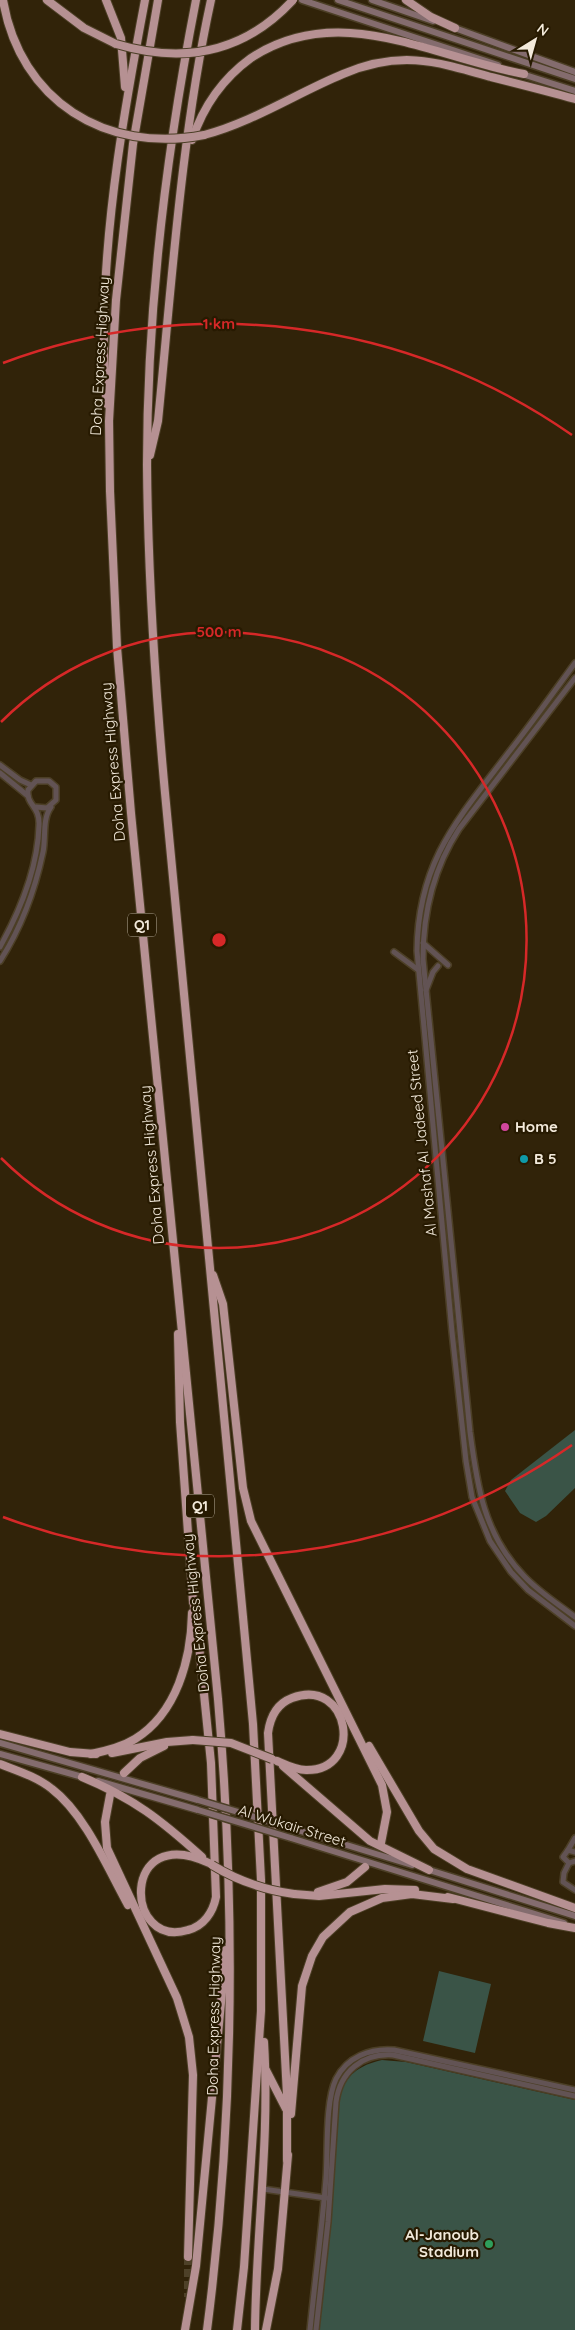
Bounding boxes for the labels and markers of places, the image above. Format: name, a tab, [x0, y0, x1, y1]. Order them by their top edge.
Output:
centre of rings	[210, 931, 228, 949]
place label: Home	[515, 1117, 558, 1136]
marker: Home	[499, 1121, 511, 1133]
place label: B 5	[534, 1149, 557, 1168]
marker: B 5	[518, 1153, 530, 1165]
place label: Al-Janoub Stadium	[405, 2225, 479, 2261]
marker: Al-Janoub Stadium	[483, 2238, 495, 2250]

